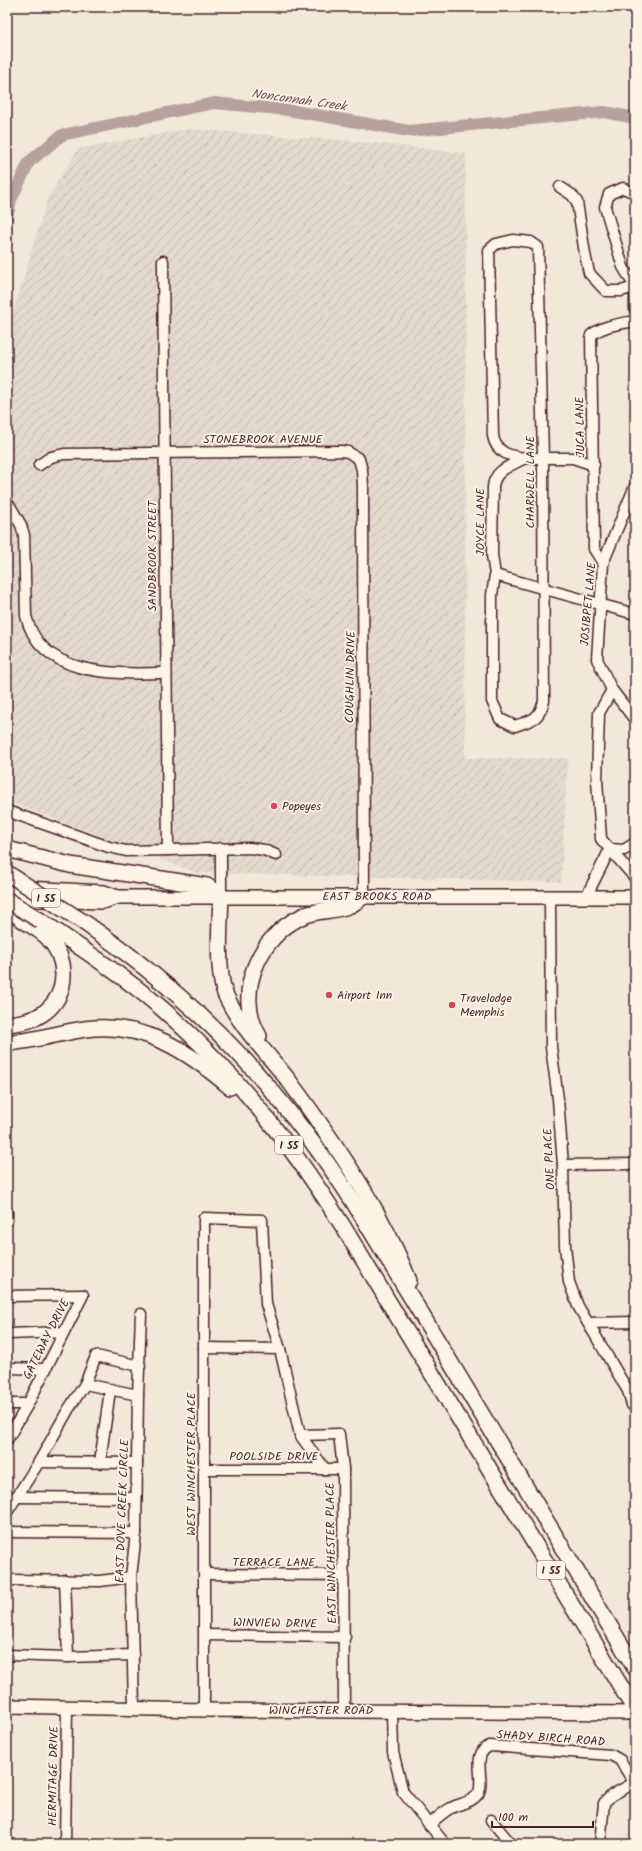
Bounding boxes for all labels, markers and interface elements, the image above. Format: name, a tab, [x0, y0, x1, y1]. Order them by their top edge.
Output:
water label: Nonconnah Creek	[250, 83, 349, 118]
street label: JUCA LANE	[570, 395, 591, 458]
street label: STONEBROOK AVENUE	[203, 430, 324, 449]
street label: CHARWELL LANE	[521, 435, 540, 528]
street label: JOYCE LANE	[471, 487, 490, 556]
street label: SANDBROOK STREET	[143, 499, 162, 612]
street label: JOSIBPET LANE	[575, 560, 602, 647]
street label: COUGHLIN DRIVE	[340, 630, 361, 723]
place label: Popeyes	[282, 797, 321, 816]
marker: Popeyes	[269, 801, 279, 811]
street label: EAST BROOKS ROAD	[323, 887, 432, 906]
road number: I 55	[32, 889, 60, 907]
place label: Airport Inn	[337, 986, 392, 1005]
place label: Travelodge Memphis	[460, 989, 513, 1022]
marker: Airport Inn	[324, 990, 334, 1000]
marker: Travelodge Memphis	[447, 1000, 457, 1010]
street label: ONE PLACE	[538, 1127, 561, 1190]
road number: I 55	[275, 1136, 303, 1154]
street label: GATEWAY DRIVE	[18, 1295, 75, 1383]
street label: WEST WINCHESTER PLACE	[182, 1391, 201, 1536]
street label: EAST DOVE CREEK CIRCLE	[110, 1438, 135, 1583]
street label: POOLSIDE DRIVE	[229, 1447, 320, 1466]
street label: EAST WINCHESTER PLACE	[321, 1481, 342, 1624]
street label: TERRACE LANE	[233, 1553, 316, 1572]
road number: I 55	[537, 1561, 565, 1579]
street label: WINVIEW DRIVE	[233, 1613, 318, 1634]
street label: WINCHESTER ROAD	[269, 1701, 374, 1720]
street label: HERMITAGE DRIVE	[43, 1725, 64, 1826]
street label: SHADY BIRCH ROAD	[496, 1725, 606, 1752]
scale bar	[492, 1803, 593, 1829]
text: 100 m	[498, 1808, 529, 1827]

